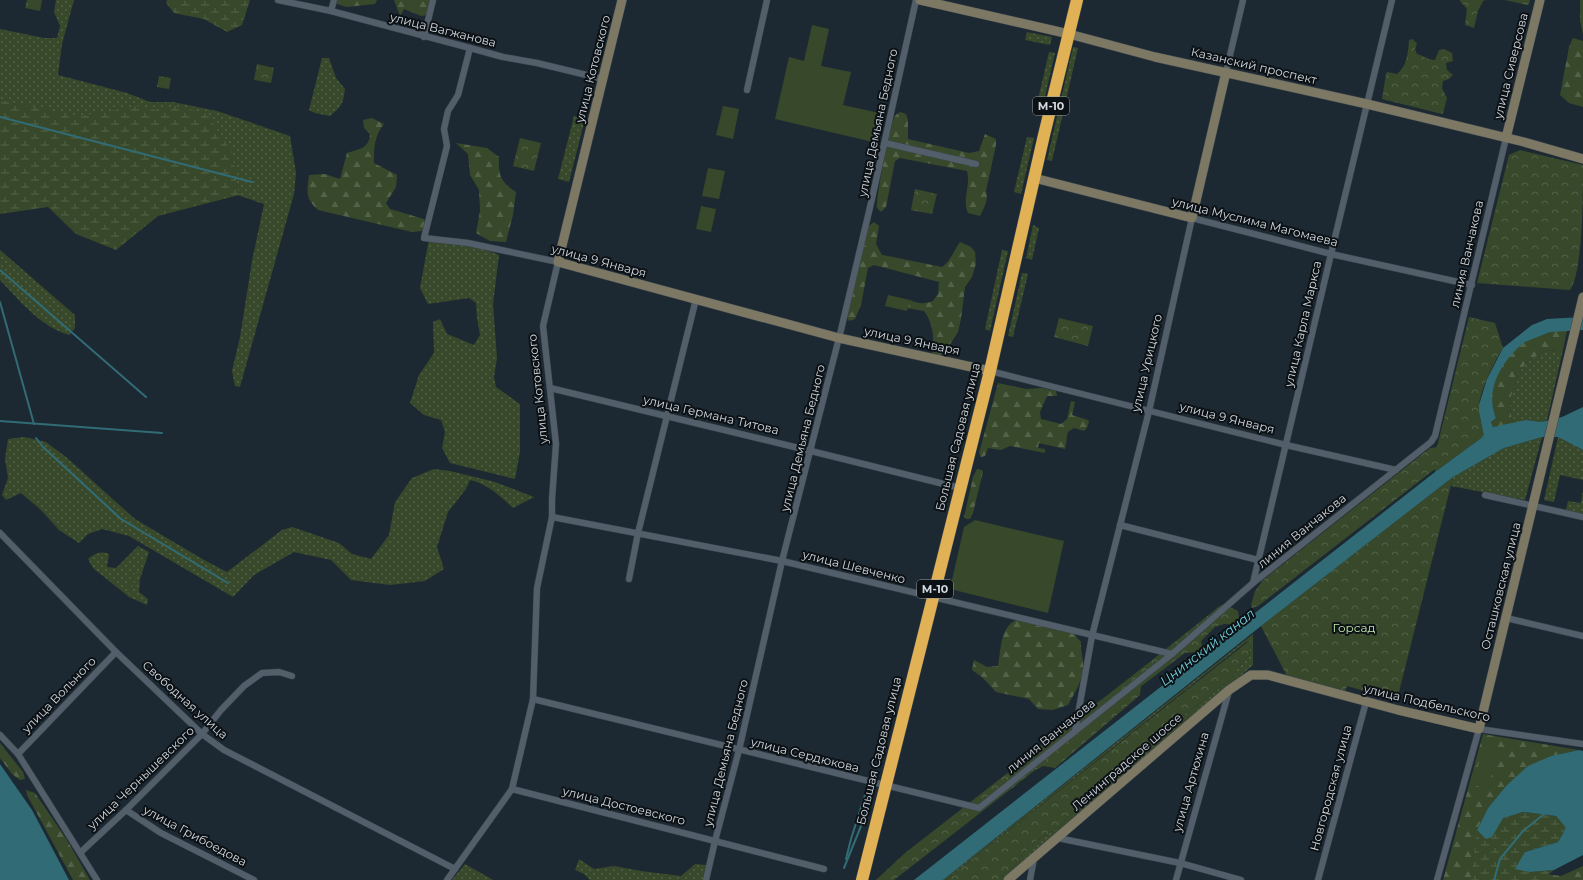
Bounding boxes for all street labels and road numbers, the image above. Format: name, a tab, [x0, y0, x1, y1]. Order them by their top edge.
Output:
street label: улица Вагжанова	[387, 9, 498, 50]
street label: улица Сиверсова	[1490, 11, 1531, 122]
street label: улица Котовского	[572, 13, 613, 125]
street label: Казанский проспект	[1190, 44, 1319, 87]
street label: улица Демьяна Бедного	[854, 47, 901, 199]
road number: М-10	[1033, 97, 1069, 115]
street label: улица Муслима Магомаева	[1170, 193, 1340, 249]
street label: линия Ванчакова	[1447, 199, 1486, 309]
street label: улица 9 Января	[549, 240, 648, 280]
street label: улица Карла Маркса	[1280, 259, 1324, 389]
street label: улица Урицкого	[1128, 312, 1165, 415]
street label: улица 9 Января	[862, 323, 961, 358]
street label: улица Котовского	[524, 333, 551, 446]
street label: Большая Садовая улица	[932, 361, 983, 513]
street label: улица Демьяна Бедного	[777, 362, 828, 514]
street label: улица Германа Титова	[641, 391, 780, 437]
street label: улица 9 Января	[1177, 398, 1276, 437]
street label: линия Ванчакова	[1254, 490, 1349, 571]
street label: Осташковская улица	[1477, 521, 1524, 651]
street label: улица Шевченко	[800, 546, 907, 587]
road number: М-10	[917, 580, 953, 598]
street label: улица Вольного	[18, 653, 99, 737]
street label: Свободная улица	[140, 657, 231, 742]
street label: Большая Садовая улица	[853, 675, 904, 827]
street label: улица Демьяна Бедного	[700, 677, 751, 829]
street label: улица Подбельского	[1361, 680, 1492, 724]
street label: линия Ванчакова	[1003, 695, 1098, 776]
street label: Ленинградское шоссе	[1068, 710, 1185, 814]
street label: улица Чернышевского	[84, 723, 197, 833]
street label: Новгородская улица	[1306, 723, 1355, 853]
street label: улица Артюхина	[1169, 730, 1212, 834]
street label: улица Сердюкова	[748, 734, 861, 775]
street label: улица Достоевского	[560, 783, 687, 828]
street label: улица Грибоедова	[140, 801, 250, 869]

